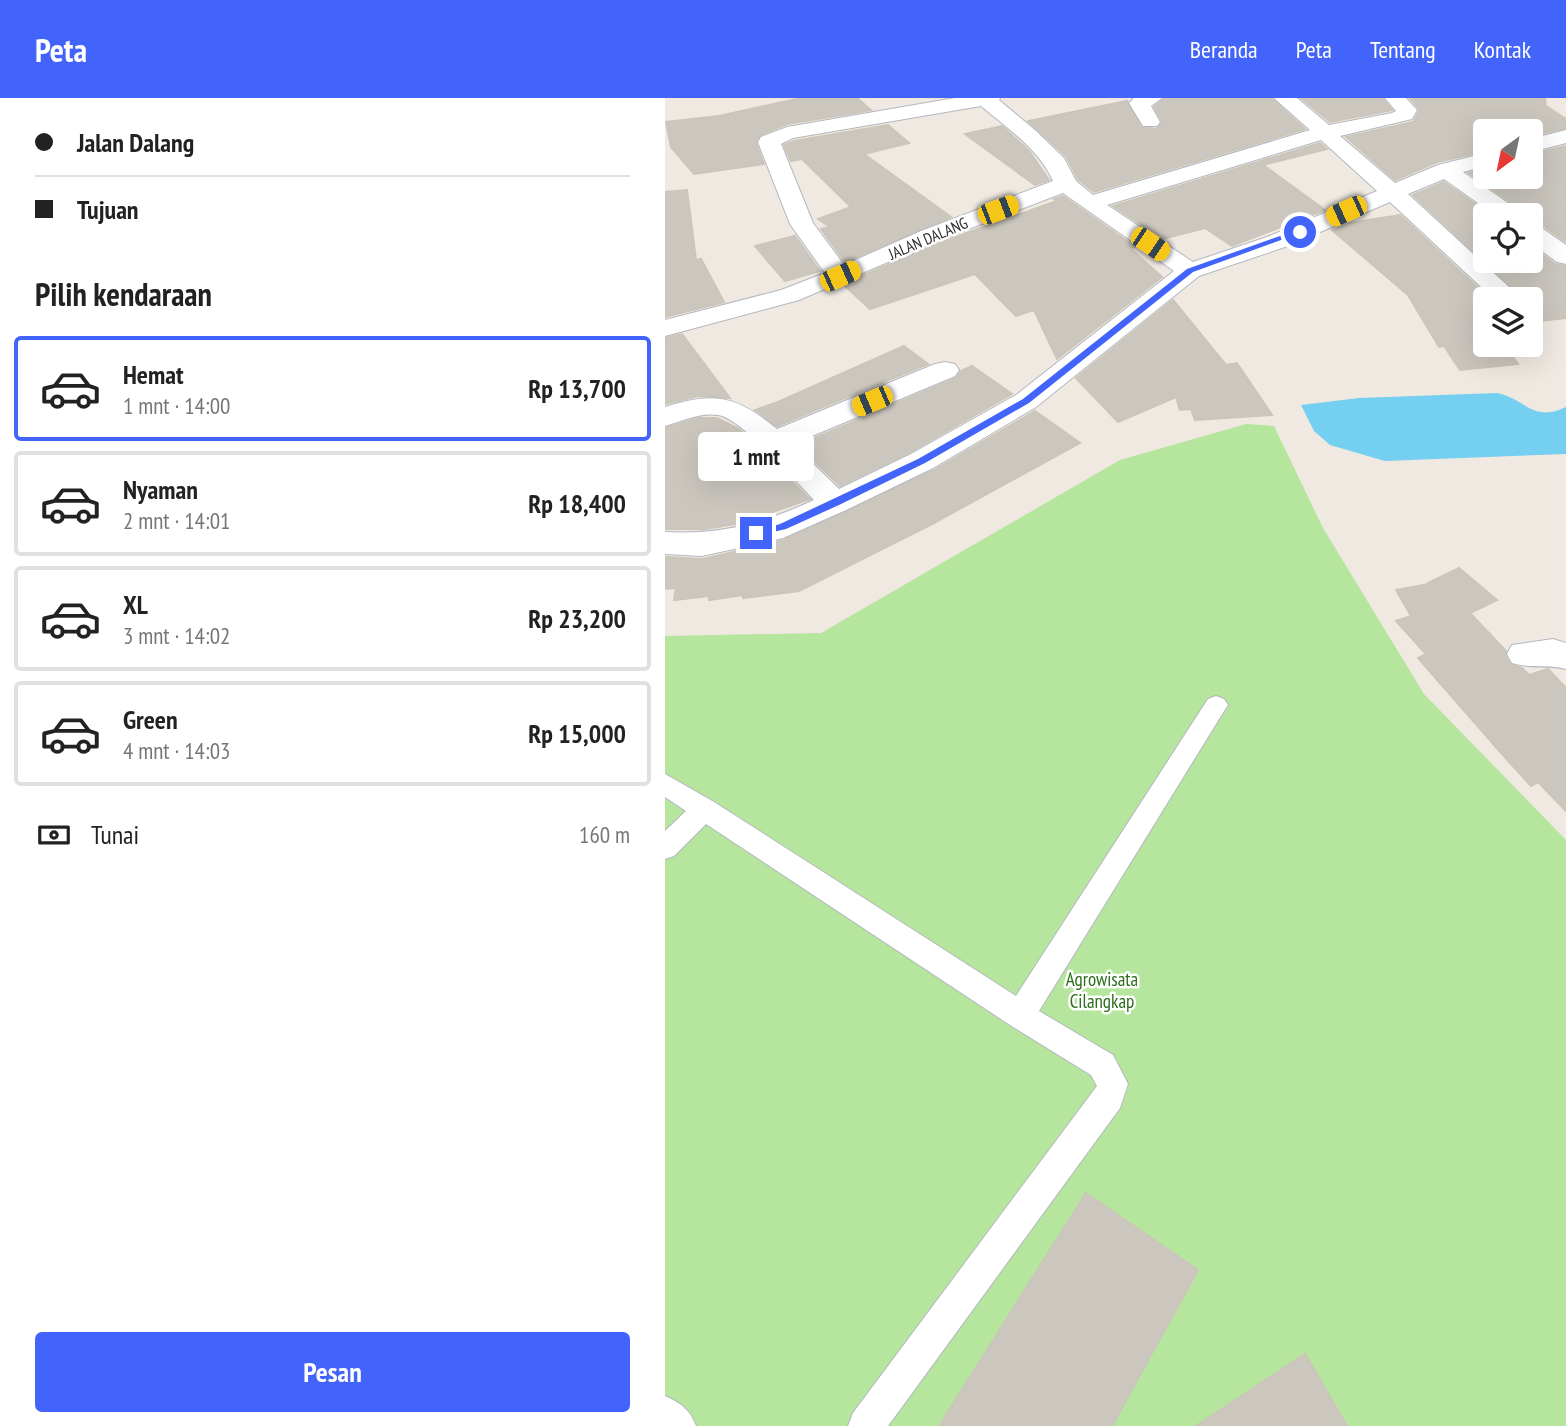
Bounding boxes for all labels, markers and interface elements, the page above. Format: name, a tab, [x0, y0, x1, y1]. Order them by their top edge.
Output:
text: Peta	[35, 28, 87, 71]
text: Beranda	[1190, 34, 1258, 65]
text: Peta	[1296, 34, 1332, 65]
text: Tentang	[1370, 34, 1436, 65]
text: Kontak	[1474, 34, 1531, 65]
north arrow	[1473, 119, 1543, 189]
map controls	[1473, 119, 1543, 357]
text: Jalan Dalang	[77, 126, 194, 159]
text: Tujuan	[77, 193, 139, 226]
car	[975, 193, 1022, 227]
car	[1323, 193, 1370, 229]
button: locate	[1473, 203, 1543, 273]
street label: JALAN DALANG	[884, 212, 971, 264]
route start	[1284, 216, 1316, 248]
car	[1127, 224, 1174, 264]
car	[817, 258, 864, 294]
text: Pilih kendaraan	[35, 273, 212, 315]
button: layers	[1473, 287, 1543, 357]
icon: car	[39, 357, 102, 420]
text: Hemat	[123, 358, 184, 391]
text: Rp 13,700	[528, 372, 626, 405]
car	[849, 383, 896, 419]
text: 1 mnt · 14:00	[123, 391, 230, 420]
callout: 1 mnt	[698, 432, 814, 480]
text: 1 mnt	[732, 442, 780, 471]
icon: car	[39, 472, 102, 535]
text: Nyaman	[123, 473, 198, 506]
text: Rp 18,400	[528, 487, 626, 520]
text: 2 mnt · 14:01	[123, 506, 230, 535]
route end	[740, 517, 772, 549]
icon: car	[39, 587, 102, 650]
text: XL	[123, 588, 148, 621]
text: Rp 23,200	[528, 602, 626, 635]
text: 3 mnt · 14:02	[123, 621, 230, 650]
icon: car	[39, 702, 102, 765]
text: Green	[123, 703, 178, 736]
text: Rp 15,000	[528, 717, 626, 750]
text: 4 mnt · 14:03	[123, 736, 230, 765]
icon: cash	[35, 816, 73, 854]
text: Tunai	[91, 818, 139, 851]
text: 160 m	[579, 820, 630, 849]
park label: Agrowisata Cilangkap	[1066, 967, 1138, 1013]
button: Pesan	[35, 1332, 630, 1412]

